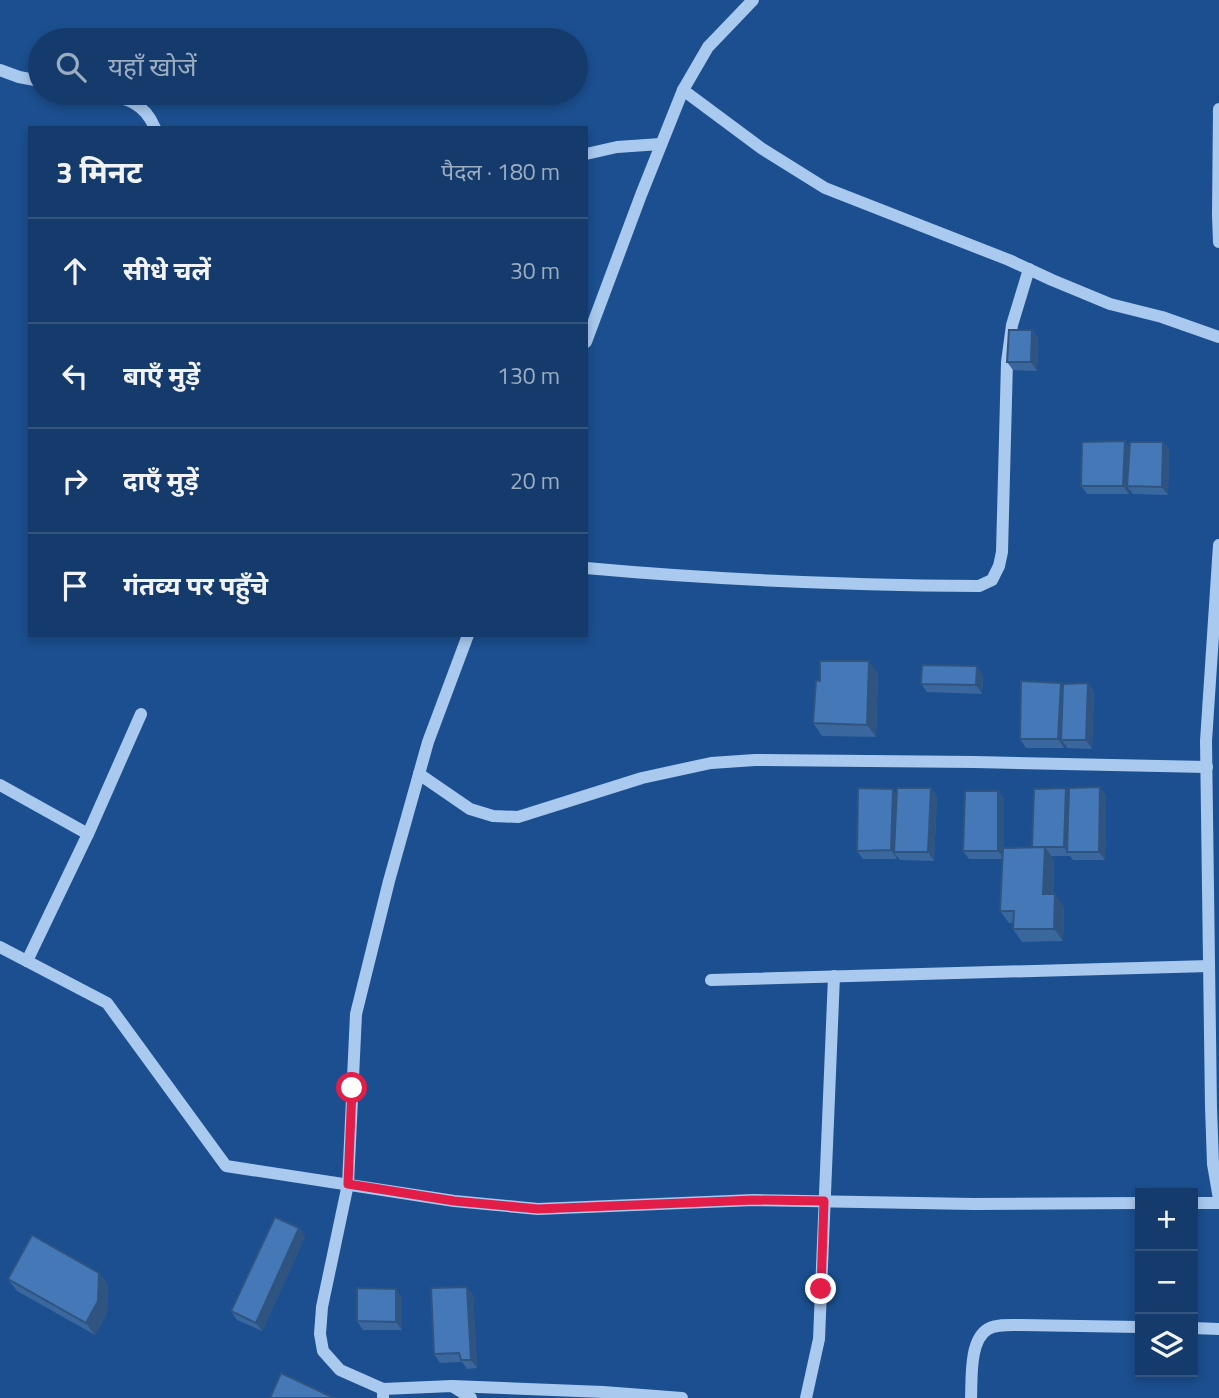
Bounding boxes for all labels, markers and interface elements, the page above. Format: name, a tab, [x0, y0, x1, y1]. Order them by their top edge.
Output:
search box	[28, 28, 588, 105]
text: यहाँ खोजें	[108, 47, 197, 86]
icon: search	[52, 48, 90, 86]
text: 3 मिनट	[56, 149, 142, 195]
text: पैदल · 180 m	[441, 154, 560, 189]
text: सीधे चलें	[123, 251, 211, 290]
icon: ahead	[56, 252, 94, 290]
text: 30 m	[510, 253, 560, 288]
text: बाएँ मुड़ें	[123, 356, 200, 395]
icon: left	[56, 357, 94, 395]
text: 130 m	[497, 358, 560, 393]
text: दाएँ मुड़ें	[123, 461, 199, 500]
icon: right	[56, 462, 94, 500]
text: 20 m	[510, 463, 560, 498]
text: गंतव्य पर पहुँचे	[123, 566, 268, 605]
icon: arrive	[56, 567, 94, 605]
route start	[336, 1072, 367, 1103]
map controls	[1135, 1188, 1198, 1377]
button: +	[1135, 1188, 1198, 1251]
button: −	[1135, 1251, 1198, 1314]
route end	[805, 1273, 836, 1304]
button: layers	[1135, 1314, 1198, 1377]

